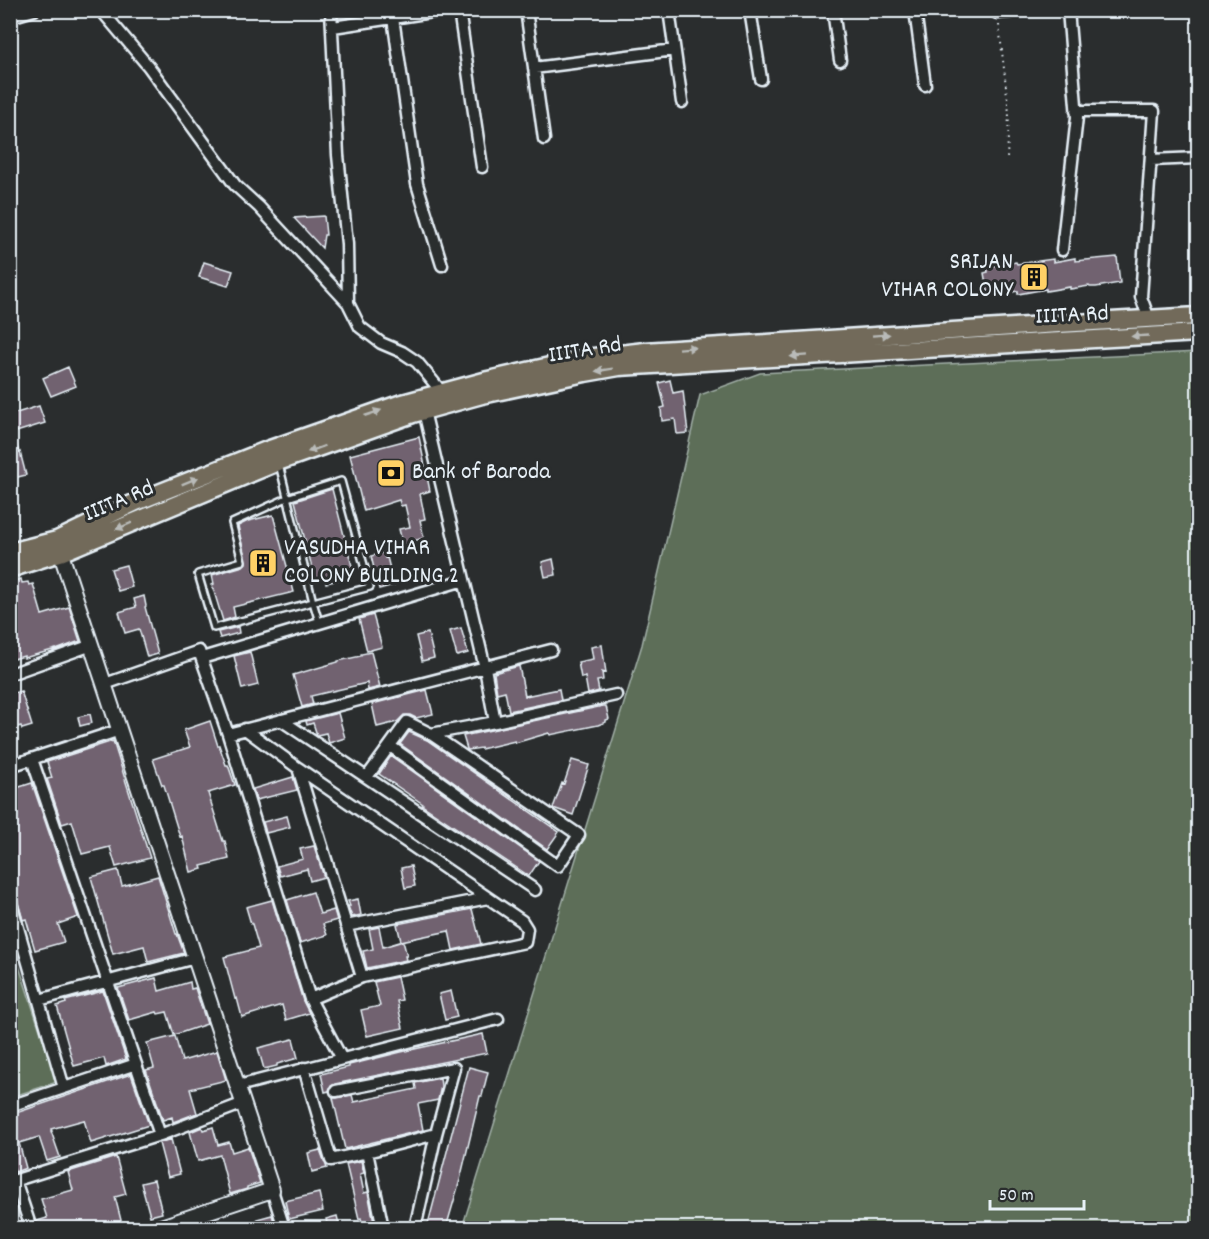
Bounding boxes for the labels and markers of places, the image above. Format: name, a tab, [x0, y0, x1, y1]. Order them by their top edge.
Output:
place label: SRIJAN VIHAR COLONY	[882, 246, 1014, 308]
building icon: SRIJAN VIHAR COLONY	[1018, 261, 1050, 293]
place label: Bank of Baroda	[412, 456, 551, 490]
bank icon: Bank of Baroda	[375, 457, 407, 489]
place label: VASUDHA VIHAR COLONY BUILDING 2	[284, 532, 459, 594]
building icon: VASUDHA VIHAR COLONY BUILDING 2	[247, 547, 279, 579]

